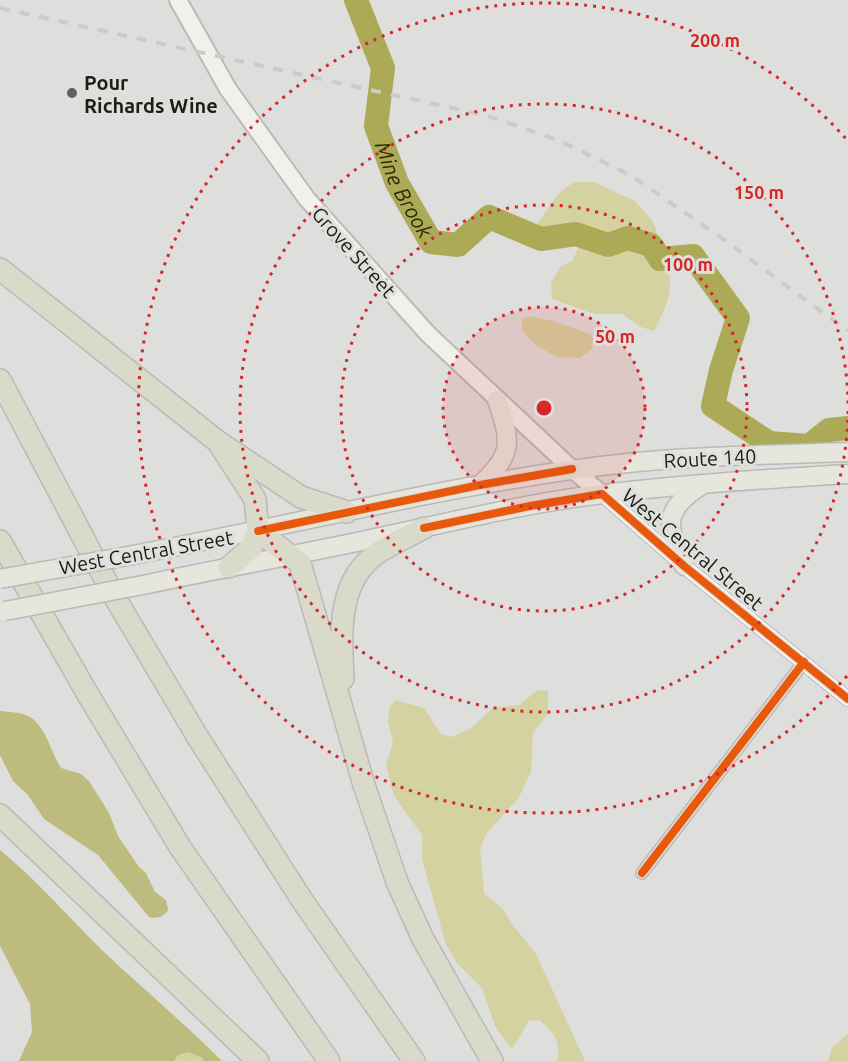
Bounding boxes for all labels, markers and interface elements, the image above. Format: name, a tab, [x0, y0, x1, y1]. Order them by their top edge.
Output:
text: 200 m	[690, 30, 740, 50]
place label: Pour Richards Wine	[84, 71, 218, 117]
marker: Pour Richards Wine	[65, 86, 79, 100]
water label: Mine Brook	[371, 138, 438, 242]
text: 150 m	[734, 182, 784, 202]
street label: Grove Street	[307, 202, 401, 302]
text: 100 m	[663, 254, 713, 274]
text: 50 m	[595, 326, 635, 346]
centre of rings	[534, 398, 554, 418]
street label: Route 140	[663, 444, 757, 472]
street label: West Central Street	[618, 483, 768, 615]
street label: West Central Street	[57, 525, 235, 579]

